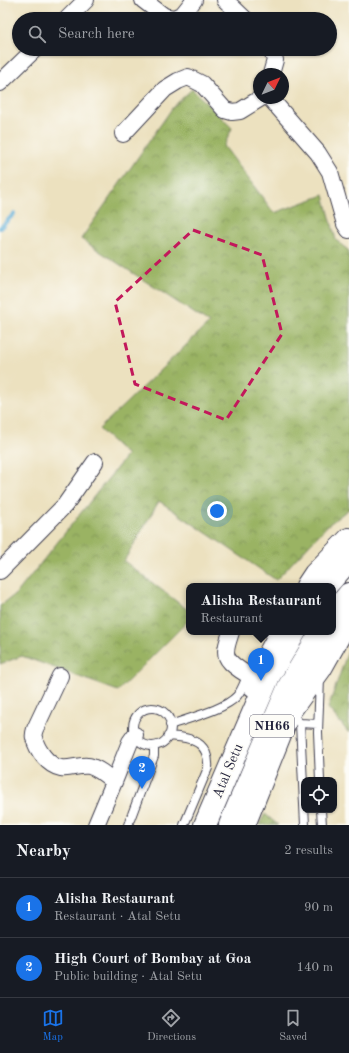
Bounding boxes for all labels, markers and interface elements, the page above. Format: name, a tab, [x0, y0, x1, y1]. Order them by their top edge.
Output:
search box	[12, 12, 337, 56]
icon: search	[26, 23, 48, 45]
text: Search here	[58, 27, 135, 42]
north arrow	[253, 68, 289, 104]
your location	[207, 501, 227, 521]
popup	[186, 583, 336, 635]
text: Alisha Restaurant	[201, 594, 321, 609]
text: Restaurant	[201, 612, 263, 625]
pin: 1	[248, 648, 274, 681]
road number: NH66	[250, 715, 294, 737]
street label: Atal Setu	[210, 741, 246, 800]
pin: 2	[129, 756, 155, 789]
map controls	[301, 777, 337, 813]
button: locate	[301, 777, 337, 813]
text: Nearby	[16, 843, 71, 860]
text: 2 results	[284, 844, 333, 857]
text: Alisha Restaurant	[54, 892, 175, 907]
text: 1	[25, 901, 33, 914]
text: 90 m	[304, 901, 333, 914]
text: Restaurant · Atal Setu	[54, 910, 181, 923]
text: High Court of Bombay at Goa	[54, 952, 251, 967]
text: 2	[25, 961, 33, 974]
text: 140 m	[296, 961, 333, 974]
text: Public building · Atal Setu	[54, 970, 202, 983]
tab: Map	[42, 1007, 64, 1045]
tab: Directions	[147, 1007, 196, 1045]
tab: Saved	[279, 1007, 307, 1045]

